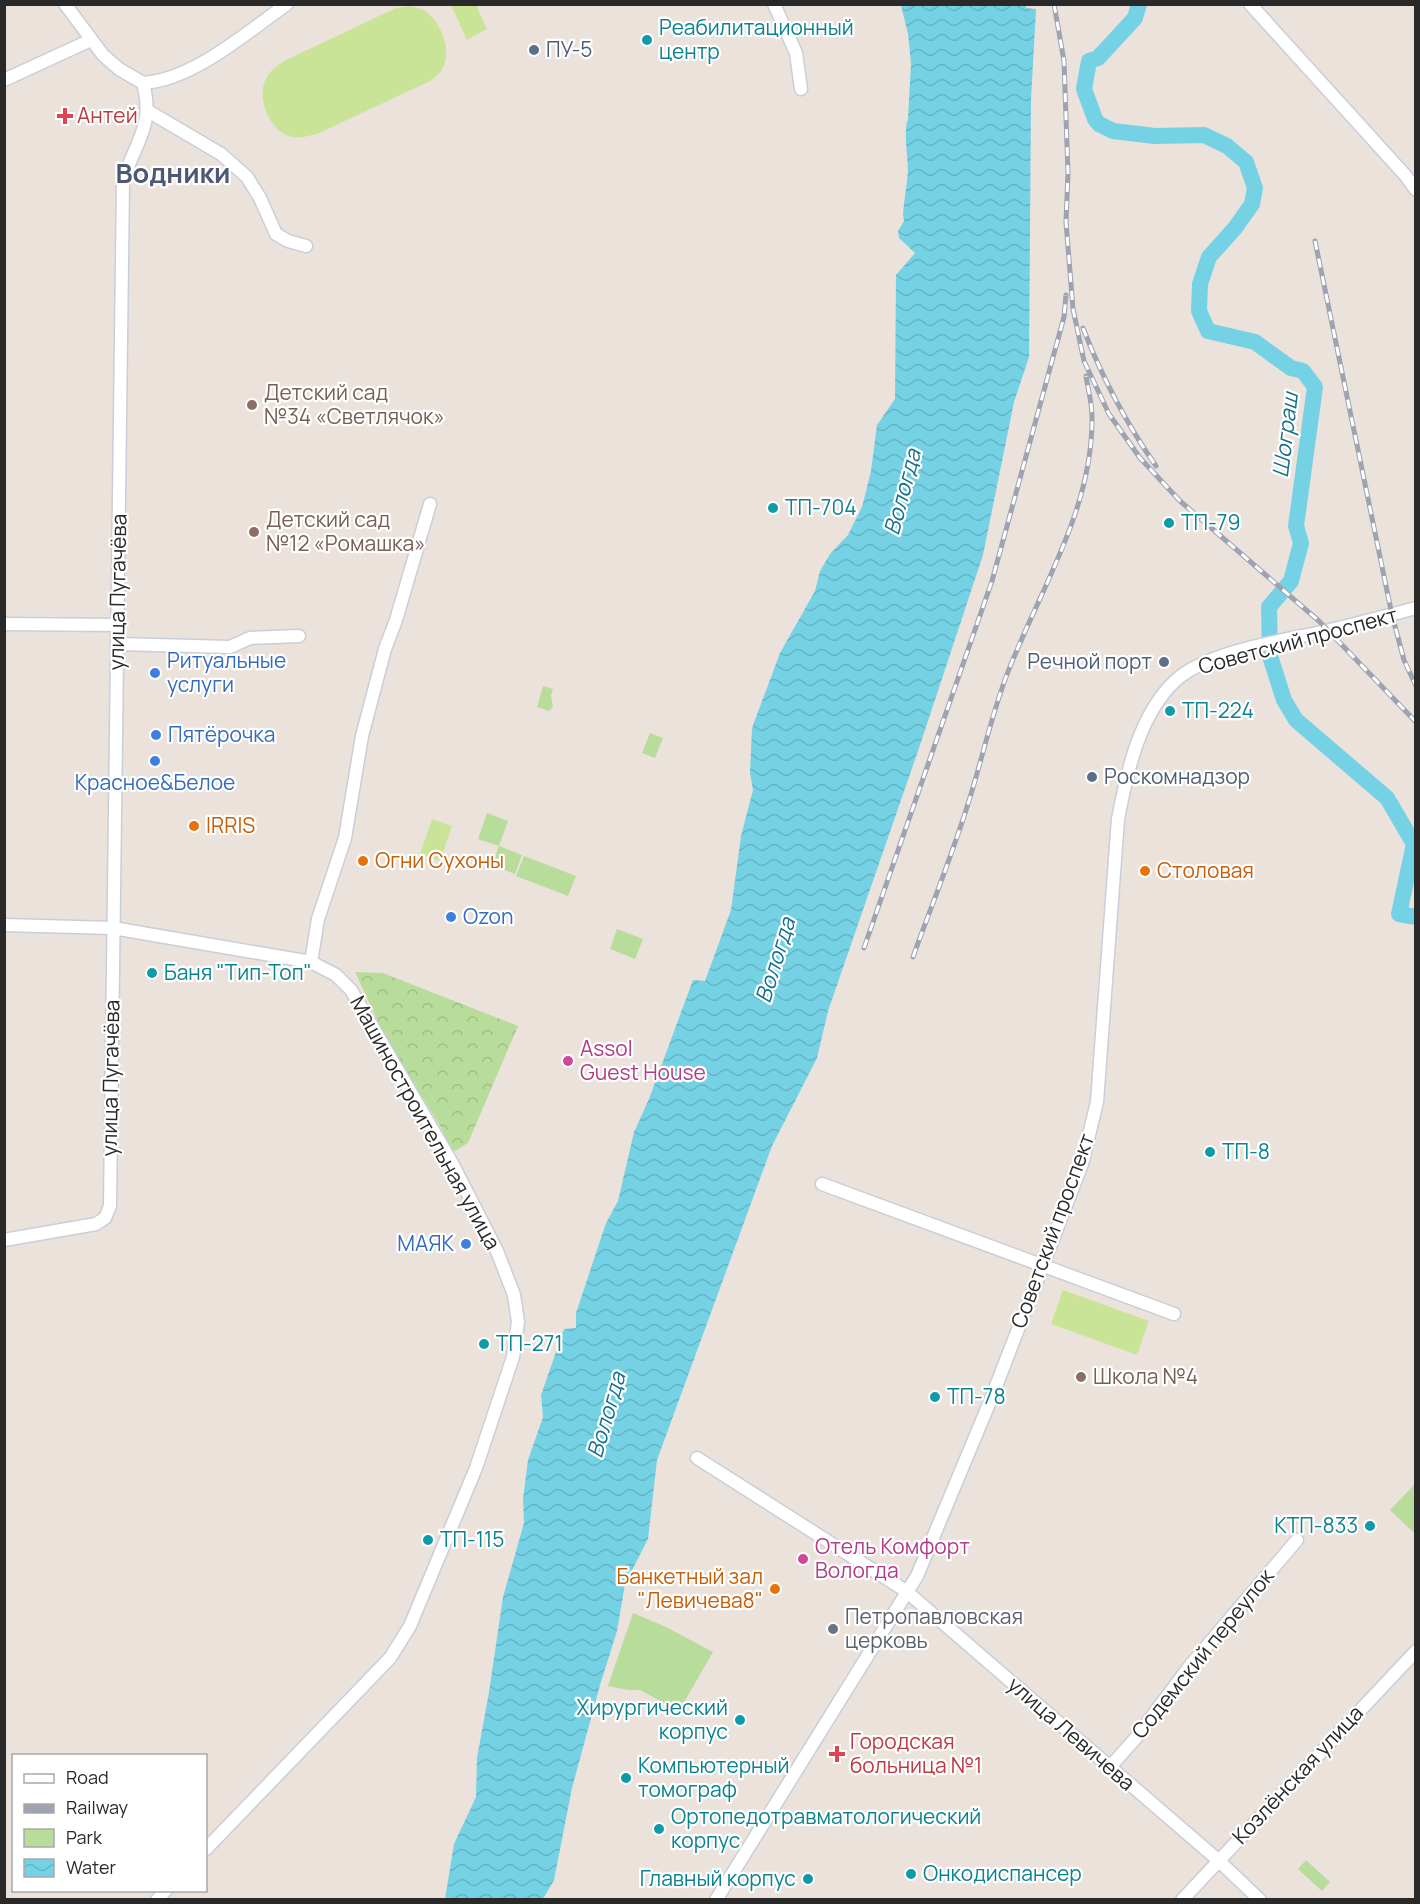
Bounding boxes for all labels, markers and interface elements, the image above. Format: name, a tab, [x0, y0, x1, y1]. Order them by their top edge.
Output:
place label: Реабилитационный центр	[659, 13, 854, 65]
marker: Реабилитационный центр	[640, 33, 654, 47]
place label: ПУ-5	[546, 35, 592, 63]
marker: ПУ-5	[527, 43, 541, 57]
place label: Антей	[77, 101, 138, 129]
marker: Антей	[58, 109, 72, 123]
district label: Водники	[116, 154, 231, 191]
place label: Детский сад №34 «Светлячок»	[264, 378, 445, 430]
water label: Шограш	[1265, 389, 1305, 479]
marker: Детский сад №34 «Светлячок»	[245, 398, 259, 412]
water label: Вологда	[876, 444, 928, 538]
place label: ТП-704	[785, 493, 857, 521]
marker: ТП-704	[766, 501, 780, 515]
place label: Детский сад №12 «Ромашка»	[266, 505, 425, 557]
place label: ТП-79	[1181, 508, 1240, 536]
street label: улица Пугачёва	[102, 513, 132, 671]
marker: ТП-79	[1162, 516, 1176, 530]
marker: Детский сад №12 «Ромашка»	[247, 525, 261, 539]
street label: Советский проспект	[1195, 600, 1401, 680]
place label: Ритуальные услуги	[167, 646, 286, 698]
place label: Речной порт	[1027, 647, 1152, 675]
marker: Речной порт	[1157, 655, 1171, 669]
marker: Ритуальные услуги	[148, 666, 162, 680]
place label: ТП-224	[1182, 696, 1254, 724]
marker: ТП-224	[1163, 704, 1177, 718]
place label: Пятёрочка	[168, 720, 275, 748]
marker: Пятёрочка	[149, 728, 163, 742]
marker: Красное&Белое	[148, 754, 162, 768]
place label: Роскомнадзор	[1104, 762, 1250, 790]
place label: Красное&Белое	[75, 768, 235, 796]
marker: Роскомнадзор	[1085, 770, 1099, 784]
place label: IRRIS	[206, 811, 255, 839]
marker: IRRIS	[187, 819, 201, 833]
place label: Огни Сухоны	[375, 846, 504, 874]
marker: Огни Сухоны	[356, 854, 370, 868]
place label: Столовая	[1157, 856, 1254, 884]
marker: Столовая	[1138, 864, 1152, 878]
place label: Ozon	[463, 902, 513, 930]
marker: Ozon	[444, 910, 458, 924]
water label: Вологда	[748, 912, 803, 1006]
place label: Баня "Тип-Топ"	[164, 958, 312, 986]
marker: Баня "Тип-Топ"	[145, 966, 159, 980]
street label: Машиностроительная улица	[344, 991, 507, 1254]
street label: улица Пугачёва	[95, 999, 125, 1157]
place label: Assol Guest House	[580, 1034, 706, 1086]
marker: Assol Guest House	[561, 1054, 575, 1068]
street label: Советский проспект	[1004, 1129, 1100, 1332]
place label: ТП-8	[1222, 1137, 1270, 1165]
marker: ТП-8	[1203, 1145, 1217, 1159]
place label: МАЯК	[397, 1229, 455, 1257]
marker: МАЯК	[459, 1237, 473, 1251]
place label: ТП-271	[496, 1329, 563, 1357]
marker: ТП-271	[477, 1337, 491, 1351]
place label: Школа №4	[1093, 1362, 1198, 1390]
water label: Вологда	[580, 1367, 633, 1461]
marker: Школа №4	[1074, 1370, 1088, 1384]
place label: ТП-78	[947, 1382, 1006, 1410]
marker: ТП-78	[928, 1390, 942, 1404]
place label: КТП-833	[1274, 1511, 1358, 1539]
marker: КТП-833	[1363, 1519, 1377, 1533]
place label: ТП-115	[440, 1525, 504, 1553]
place label: Отель Комфорт Вологда	[815, 1532, 970, 1584]
marker: ТП-115	[421, 1533, 435, 1547]
marker: Отель Комфорт Вологда	[796, 1552, 810, 1566]
place label: Банкетный зал "Левичева8"	[616, 1562, 763, 1614]
street label: Содемский переулок	[1125, 1562, 1280, 1744]
marker: Банкетный зал "Левичева8"	[768, 1582, 782, 1596]
place label: Петропавловская церковь	[845, 1602, 1023, 1654]
marker: Петропавловская церковь	[826, 1622, 840, 1636]
street label: улица Левичева	[1002, 1670, 1141, 1796]
place label: Хирургический корпус	[576, 1693, 728, 1745]
street label: Козлёнская улица	[1226, 1699, 1369, 1850]
marker: Хирургический корпус	[733, 1713, 747, 1727]
place label: Городская больница №1	[850, 1727, 982, 1779]
marker: Городская больница №1	[828, 1745, 846, 1763]
place label: Компьютерный томограф	[638, 1751, 790, 1803]
legend	[12, 1754, 207, 1892]
text: Road	[66, 1765, 109, 1789]
marker: Компьютерный томограф	[619, 1771, 633, 1785]
text: Railway	[66, 1795, 128, 1819]
place label: Ортопедотравматологический корпус	[671, 1802, 981, 1854]
marker: Ортопедотравматологический корпус	[652, 1822, 666, 1836]
text: Park	[66, 1825, 103, 1849]
text: Water	[66, 1855, 116, 1879]
place label: Онкодиспансер	[923, 1859, 1082, 1887]
place label: Главный корпус	[640, 1864, 796, 1892]
marker: Онкодиспансер	[904, 1867, 918, 1881]
marker: Главный корпус	[801, 1872, 815, 1886]

